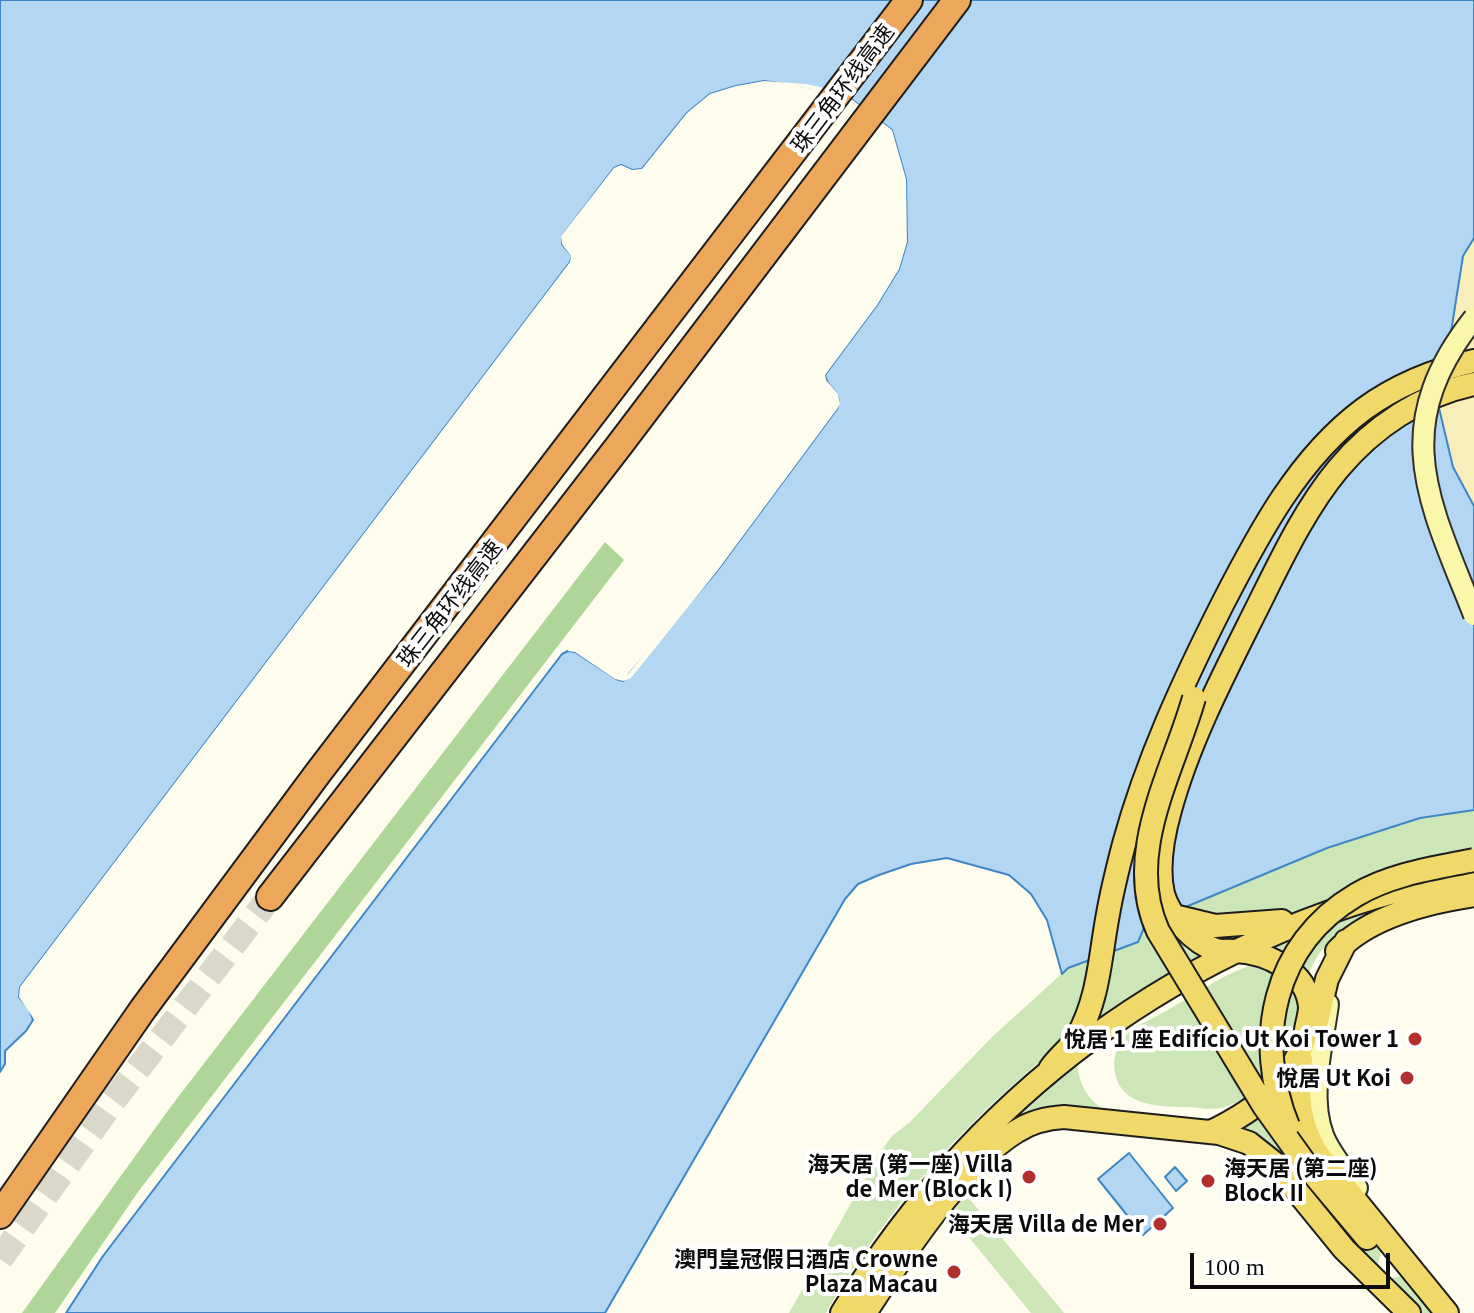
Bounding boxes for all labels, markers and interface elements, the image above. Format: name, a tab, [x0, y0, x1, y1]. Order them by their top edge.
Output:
street label: 珠三角环线高速	[785, 19, 899, 157]
street label: 珠三角环线高速	[391, 534, 507, 672]
place label: 悅居 1 座 Edifício Ut Koi Tower 1	[1064, 1026, 1399, 1052]
marker: 悅居 1 座 Edifício Ut Koi Tower 1	[1406, 1030, 1424, 1048]
place label: 悅居 Ut Koi	[1276, 1065, 1391, 1091]
marker: 悅居 Ut Koi	[1398, 1069, 1416, 1087]
place label: 海天居 (第一座) Villa de Mer (Block I)	[807, 1151, 1013, 1202]
place label: 海天居 (第二座) Block II	[1224, 1155, 1378, 1206]
marker: 海天居 (第一座) Villa de Mer (Block I)	[1020, 1168, 1038, 1186]
marker: 海天居 (第二座) Block II	[1199, 1172, 1217, 1190]
place label: 海天居 Villa de Mer	[948, 1211, 1144, 1237]
marker: 海天居 Villa de Mer	[1151, 1215, 1169, 1233]
scale bar	[1194, 1237, 1394, 1287]
place label: 澳門皇冠假日酒店 Crowne Plaza Macau	[674, 1246, 938, 1298]
text: 100 m	[1204, 1254, 1265, 1280]
marker: 澳門皇冠假日酒店 Crowne Plaza Macau	[945, 1263, 963, 1281]

